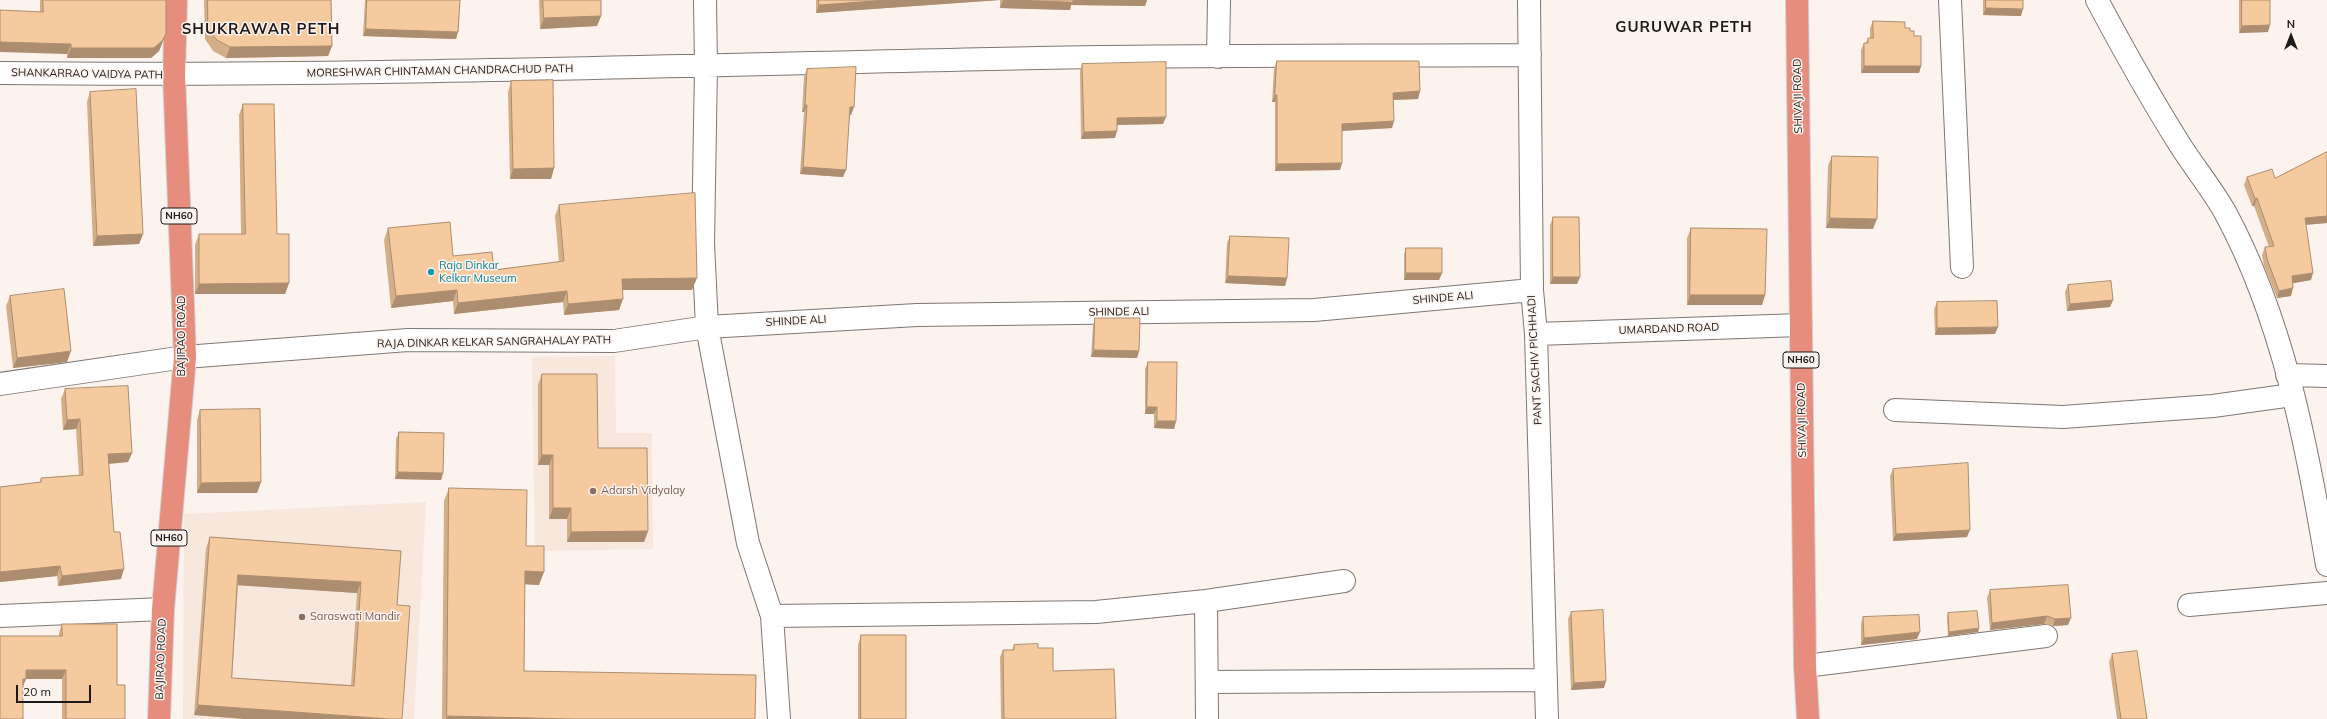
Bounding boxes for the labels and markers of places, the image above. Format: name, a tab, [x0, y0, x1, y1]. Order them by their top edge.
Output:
place label: Raja Dinkar Kelkar Museum	[439, 259, 517, 285]
marker: Raja Dinkar Kelkar Museum	[426, 267, 436, 277]
place label: Adarsh Vidyalay	[601, 484, 685, 498]
marker: Adarsh Vidyalay	[588, 486, 598, 496]
place label: Saraswati Mandir	[310, 610, 400, 624]
marker: Saraswati Mandir	[297, 612, 307, 622]

